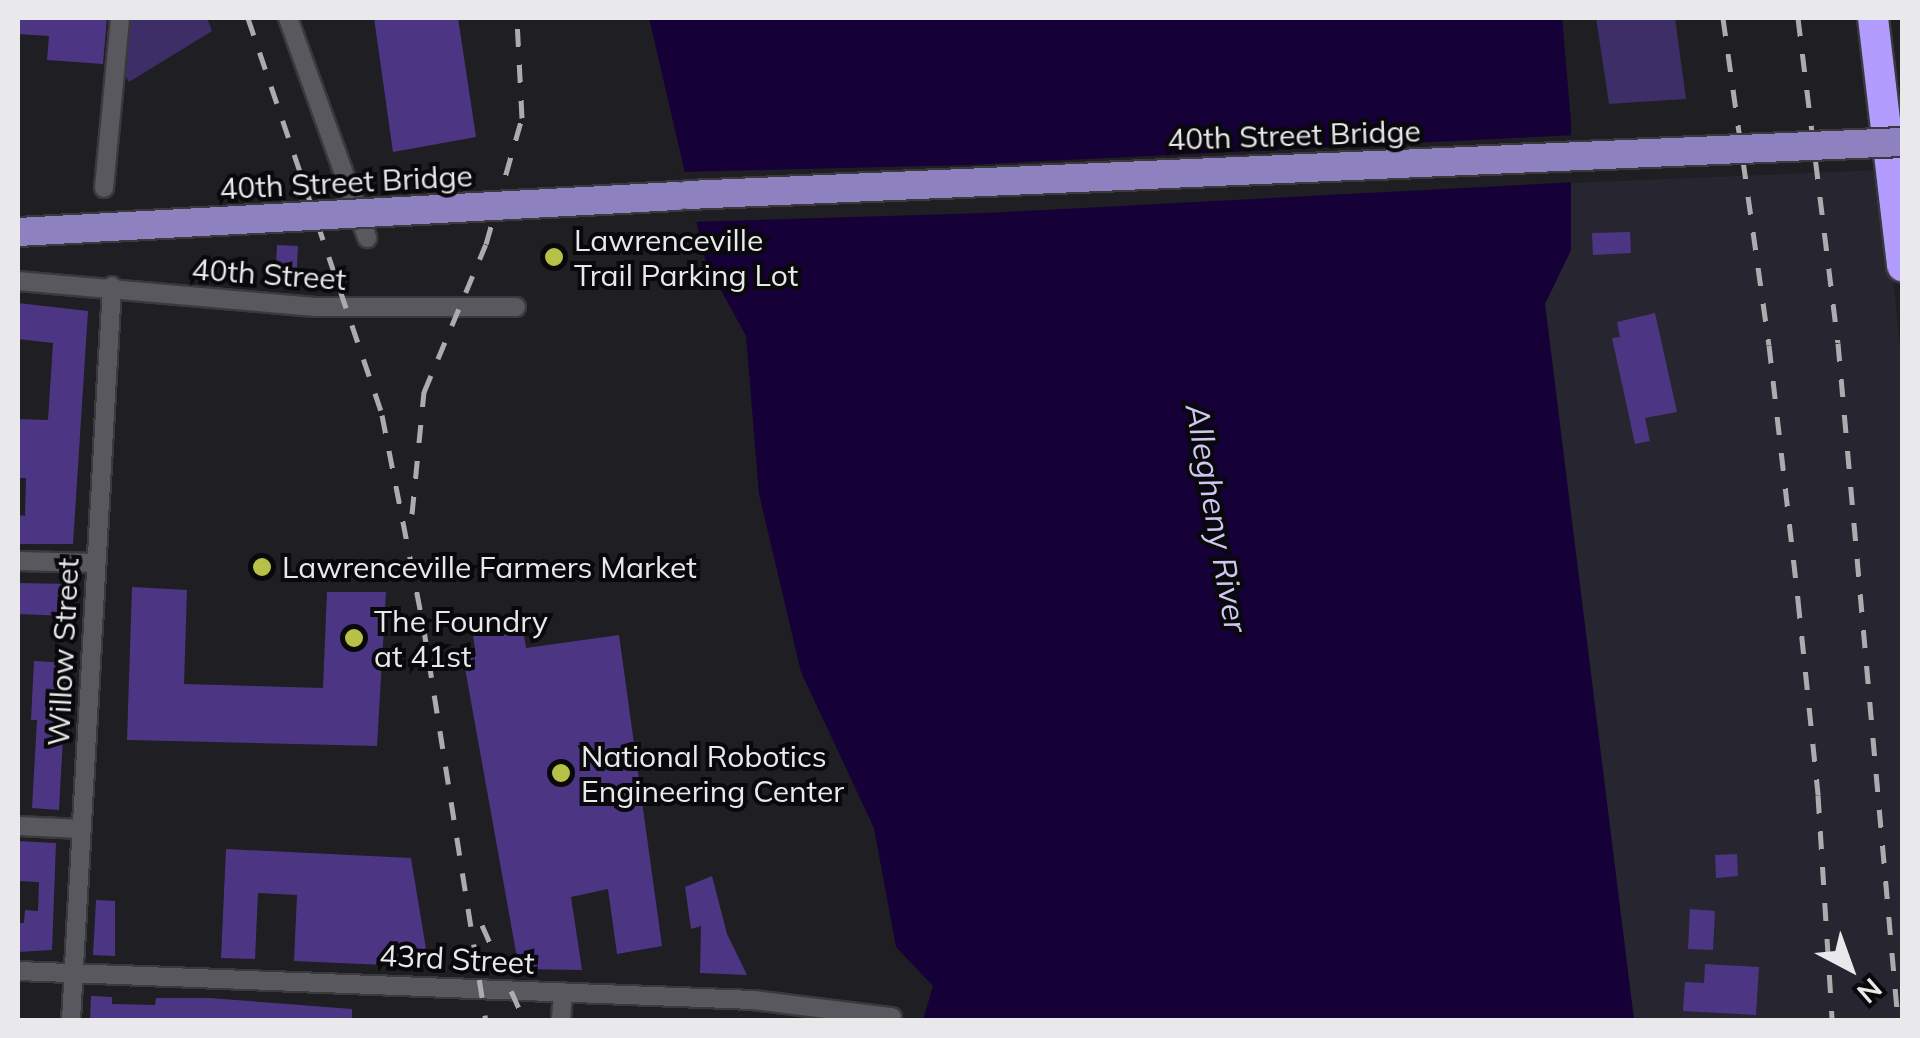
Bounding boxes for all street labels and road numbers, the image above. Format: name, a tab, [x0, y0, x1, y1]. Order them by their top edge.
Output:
street label: 40th Street Bridge	[1167, 113, 1421, 157]
street label: 40th Street Bridge	[218, 157, 474, 207]
street label: 40th Street	[190, 251, 348, 297]
street label: Willow Street	[40, 557, 86, 747]
street label: 43rd Street	[378, 937, 536, 981]

